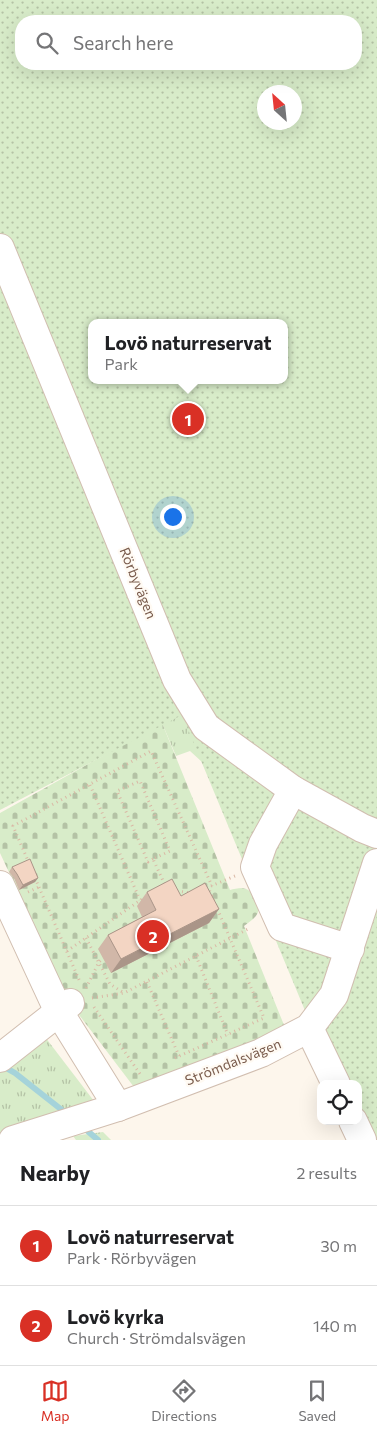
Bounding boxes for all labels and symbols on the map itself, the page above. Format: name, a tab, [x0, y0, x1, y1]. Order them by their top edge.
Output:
north arrow	[257, 85, 302, 130]
pin: 1	[172, 400, 204, 438]
your location	[160, 504, 186, 530]
street label: Rörbyvägen	[116, 545, 160, 621]
pin: 2	[137, 917, 169, 955]
street label: Strömdalsvägen	[182, 1035, 283, 1089]

